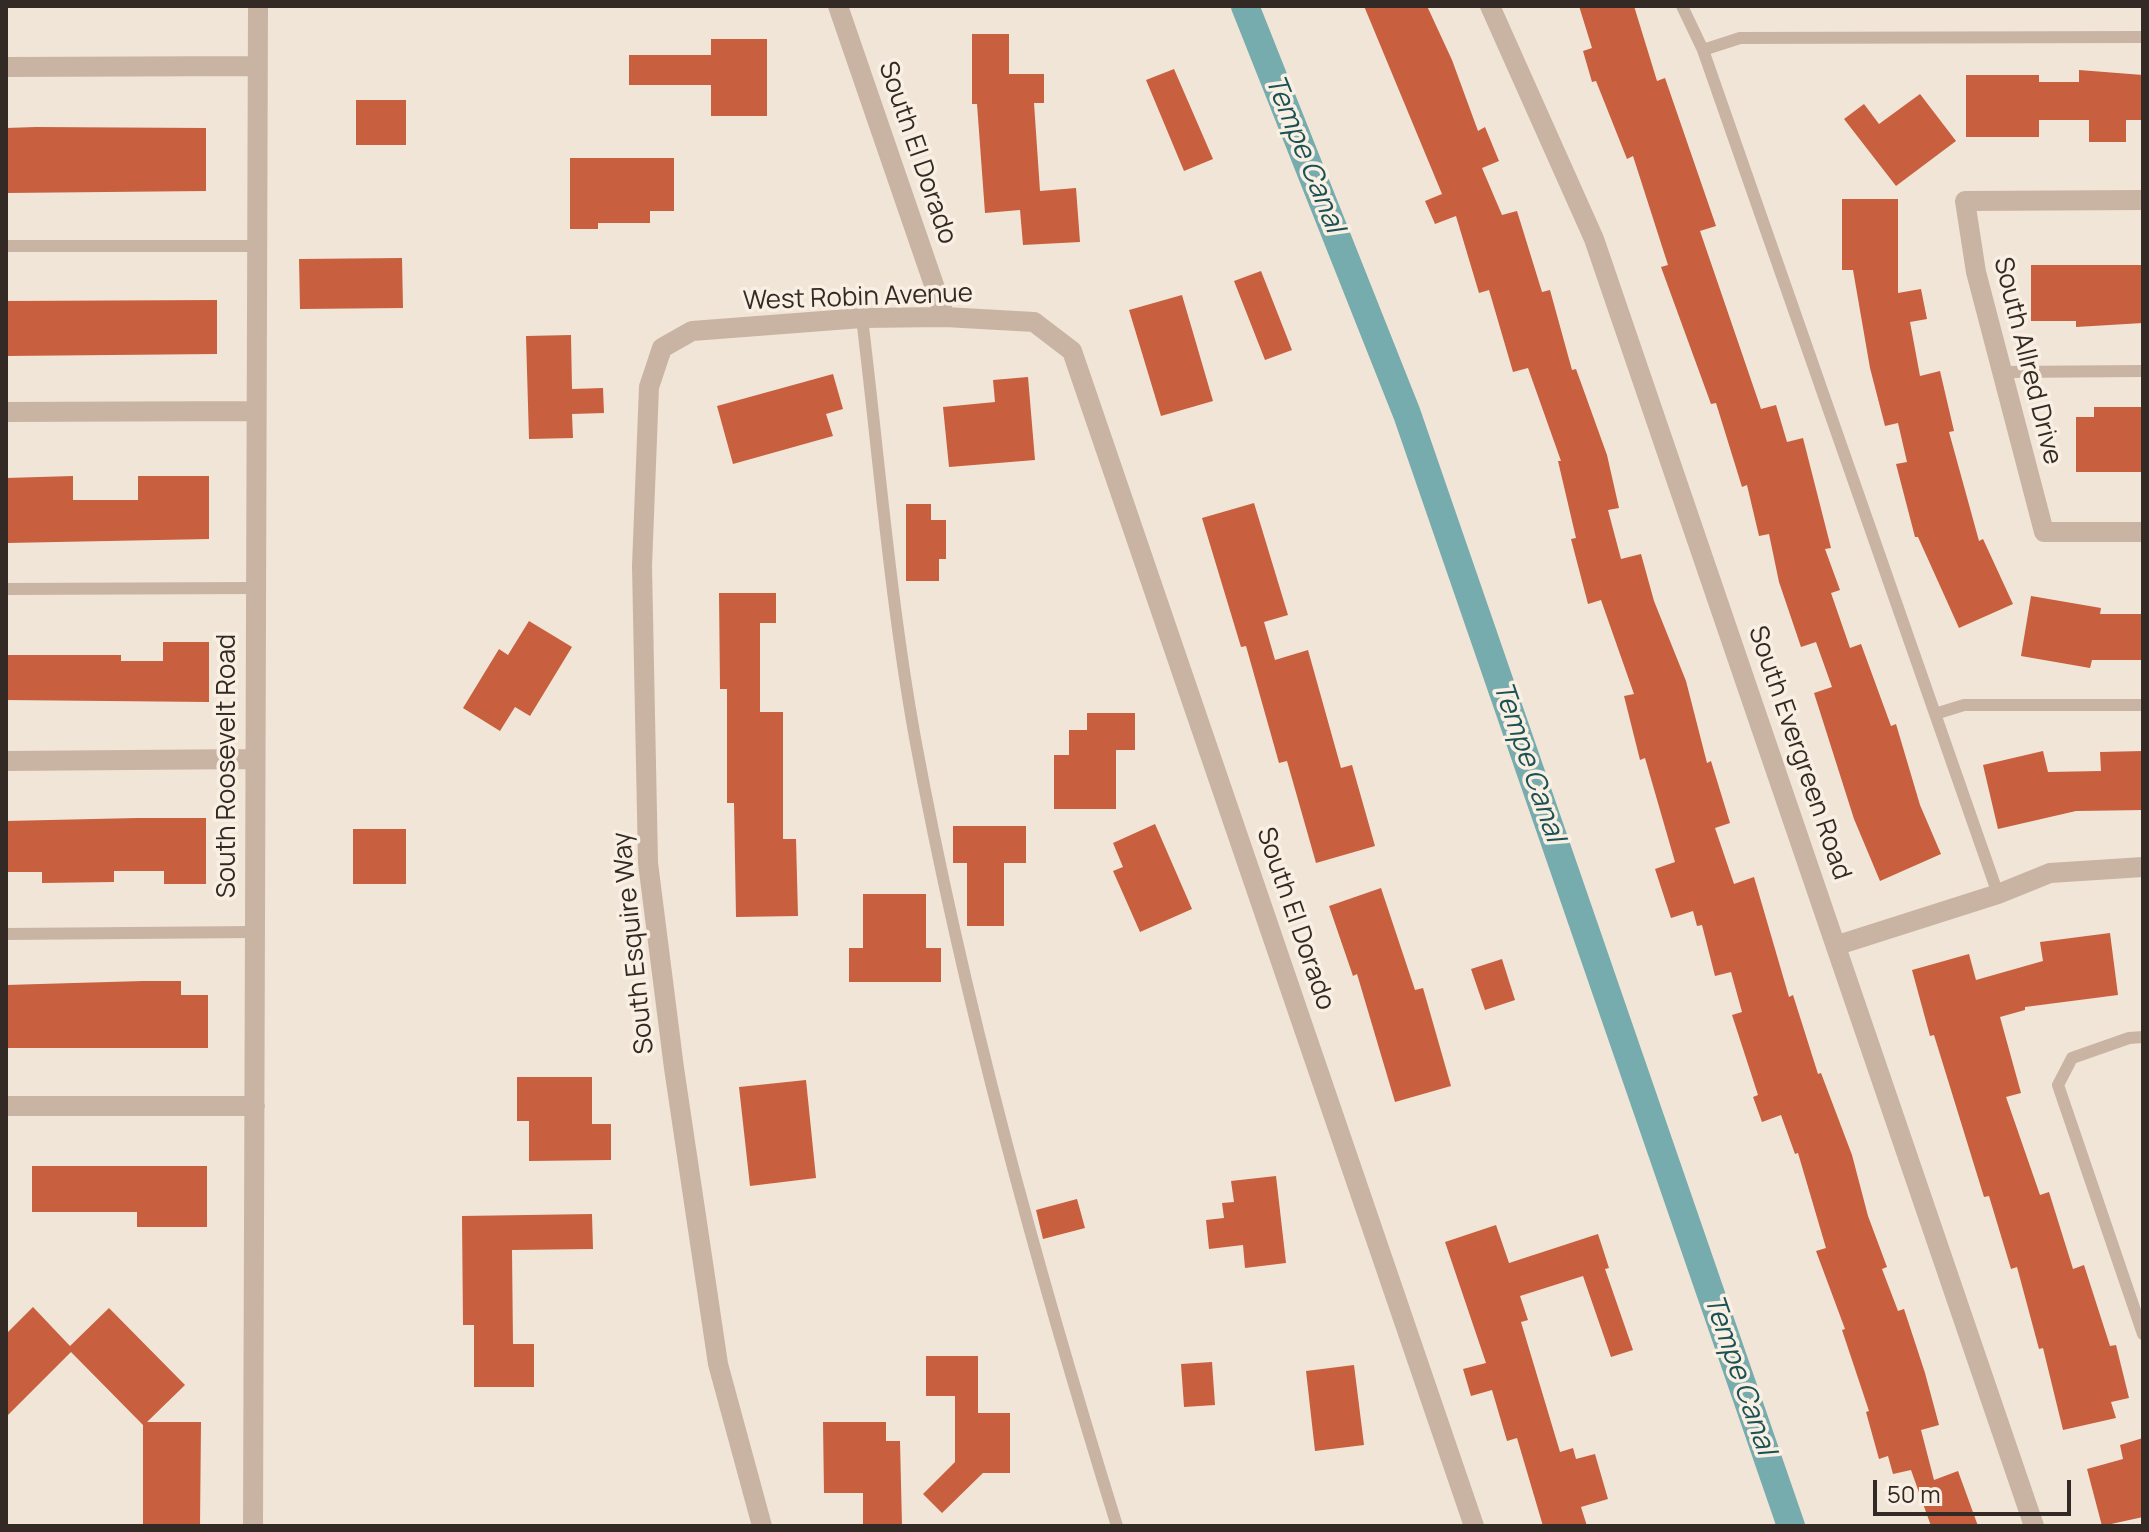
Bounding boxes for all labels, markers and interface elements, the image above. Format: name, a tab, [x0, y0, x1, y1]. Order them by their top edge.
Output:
street label: South El Dorado	[871, 58, 963, 248]
water label: Tempe Canal	[1257, 70, 1351, 238]
street label: South Allred Drive	[1986, 254, 2068, 468]
street label: West Robin Avenue	[742, 278, 974, 318]
street label: South Evergreen Road	[1741, 622, 1857, 884]
street label: South Roosevelt Road	[212, 634, 244, 898]
water label: Tempe Canal	[1485, 678, 1571, 846]
street label: South El Dorado	[1249, 824, 1341, 1014]
street label: South Esquire Way	[607, 830, 661, 1056]
water label: Tempe Canal	[1696, 1291, 1782, 1459]
scale bar	[1877, 1464, 2075, 1514]
text: 50 m	[1887, 1477, 1941, 1510]

